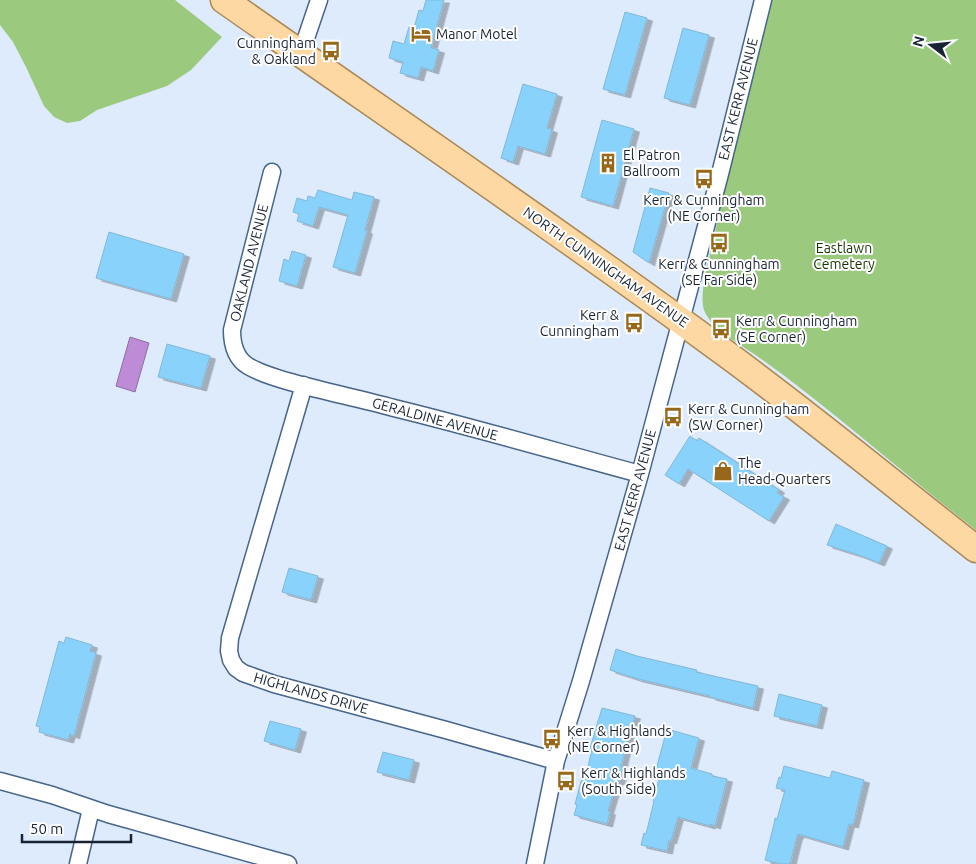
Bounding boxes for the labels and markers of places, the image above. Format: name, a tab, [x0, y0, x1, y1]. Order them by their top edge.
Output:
hotel icon: Manor Motel	[410, 23, 432, 45]
place label: Manor Motel	[436, 26, 518, 42]
place label: Cunningham & Oakland	[237, 35, 316, 67]
bus stop icon: Cunningham & Oakland	[320, 40, 342, 62]
place label: El Patron Ballroom	[623, 147, 680, 179]
building icon: El Patron Ballroom	[597, 152, 619, 174]
bus stop icon: Kerr & Cunningham (NE Corner)	[693, 168, 715, 190]
place label: Kerr & Cunningham (NE Corner)	[643, 192, 765, 224]
bus stop icon: Kerr & Cunningham (SE Far Side)	[708, 232, 730, 254]
place label: Kerr & Cunningham (SE Far Side)	[658, 256, 780, 288]
place label: Kerr & Cunningham	[540, 307, 620, 339]
bus stop icon: Kerr & Cunningham	[623, 312, 645, 334]
place label: Kerr & Cunningham (SE Corner)	[736, 313, 857, 345]
bus stop icon: Kerr & Cunningham (SE Corner)	[710, 318, 732, 340]
place label: Kerr & Cunningham (SW Corner)	[688, 401, 809, 433]
bus stop icon: Kerr & Cunningham (SW Corner)	[662, 406, 684, 428]
place label: The Head-Quarters	[738, 455, 831, 487]
shop icon: The Head-Quarters	[712, 460, 734, 482]
place label: Kerr & Highlands (NE Corner)	[567, 723, 672, 755]
bus stop icon: Kerr & Highlands (NE Corner)	[541, 728, 563, 750]
place label: Kerr & Highlands (South Side)	[581, 765, 686, 797]
bus stop icon: Kerr & Highlands (South Side)	[555, 770, 577, 792]

